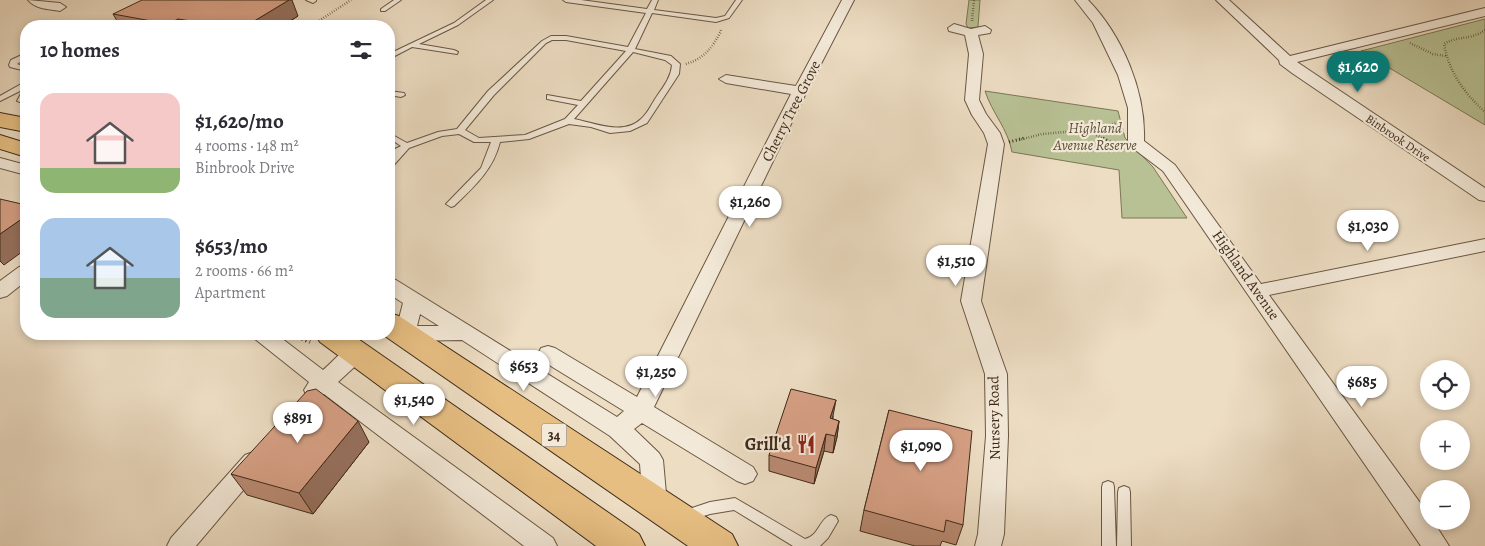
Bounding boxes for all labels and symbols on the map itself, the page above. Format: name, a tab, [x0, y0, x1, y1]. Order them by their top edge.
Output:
pin: $1,620	[1317, 51, 1399, 93]
street label: Cherry Tree Grove	[757, 57, 825, 165]
street label: Binbrook Drive	[1363, 110, 1433, 166]
park label: Highland Avenue Reserve	[1052, 118, 1137, 155]
pin: $1,260	[709, 186, 791, 228]
pin: $1,030	[1327, 210, 1409, 252]
street label: Highland Avenue	[1208, 226, 1285, 324]
pin: $1,510	[915, 244, 997, 287]
pin: $653	[494, 350, 554, 392]
pin: $1,250	[615, 356, 697, 398]
pin: $685	[1332, 366, 1392, 408]
street label: Nursery Road	[983, 375, 1005, 460]
pin: $1,540	[373, 384, 455, 426]
pin: $891	[268, 402, 328, 444]
road number: 34	[542, 424, 566, 446]
pin: $1,090	[880, 430, 962, 472]
place label: Grill'd	[745, 432, 791, 456]
restaurant icon: Grill'd	[795, 433, 817, 455]

